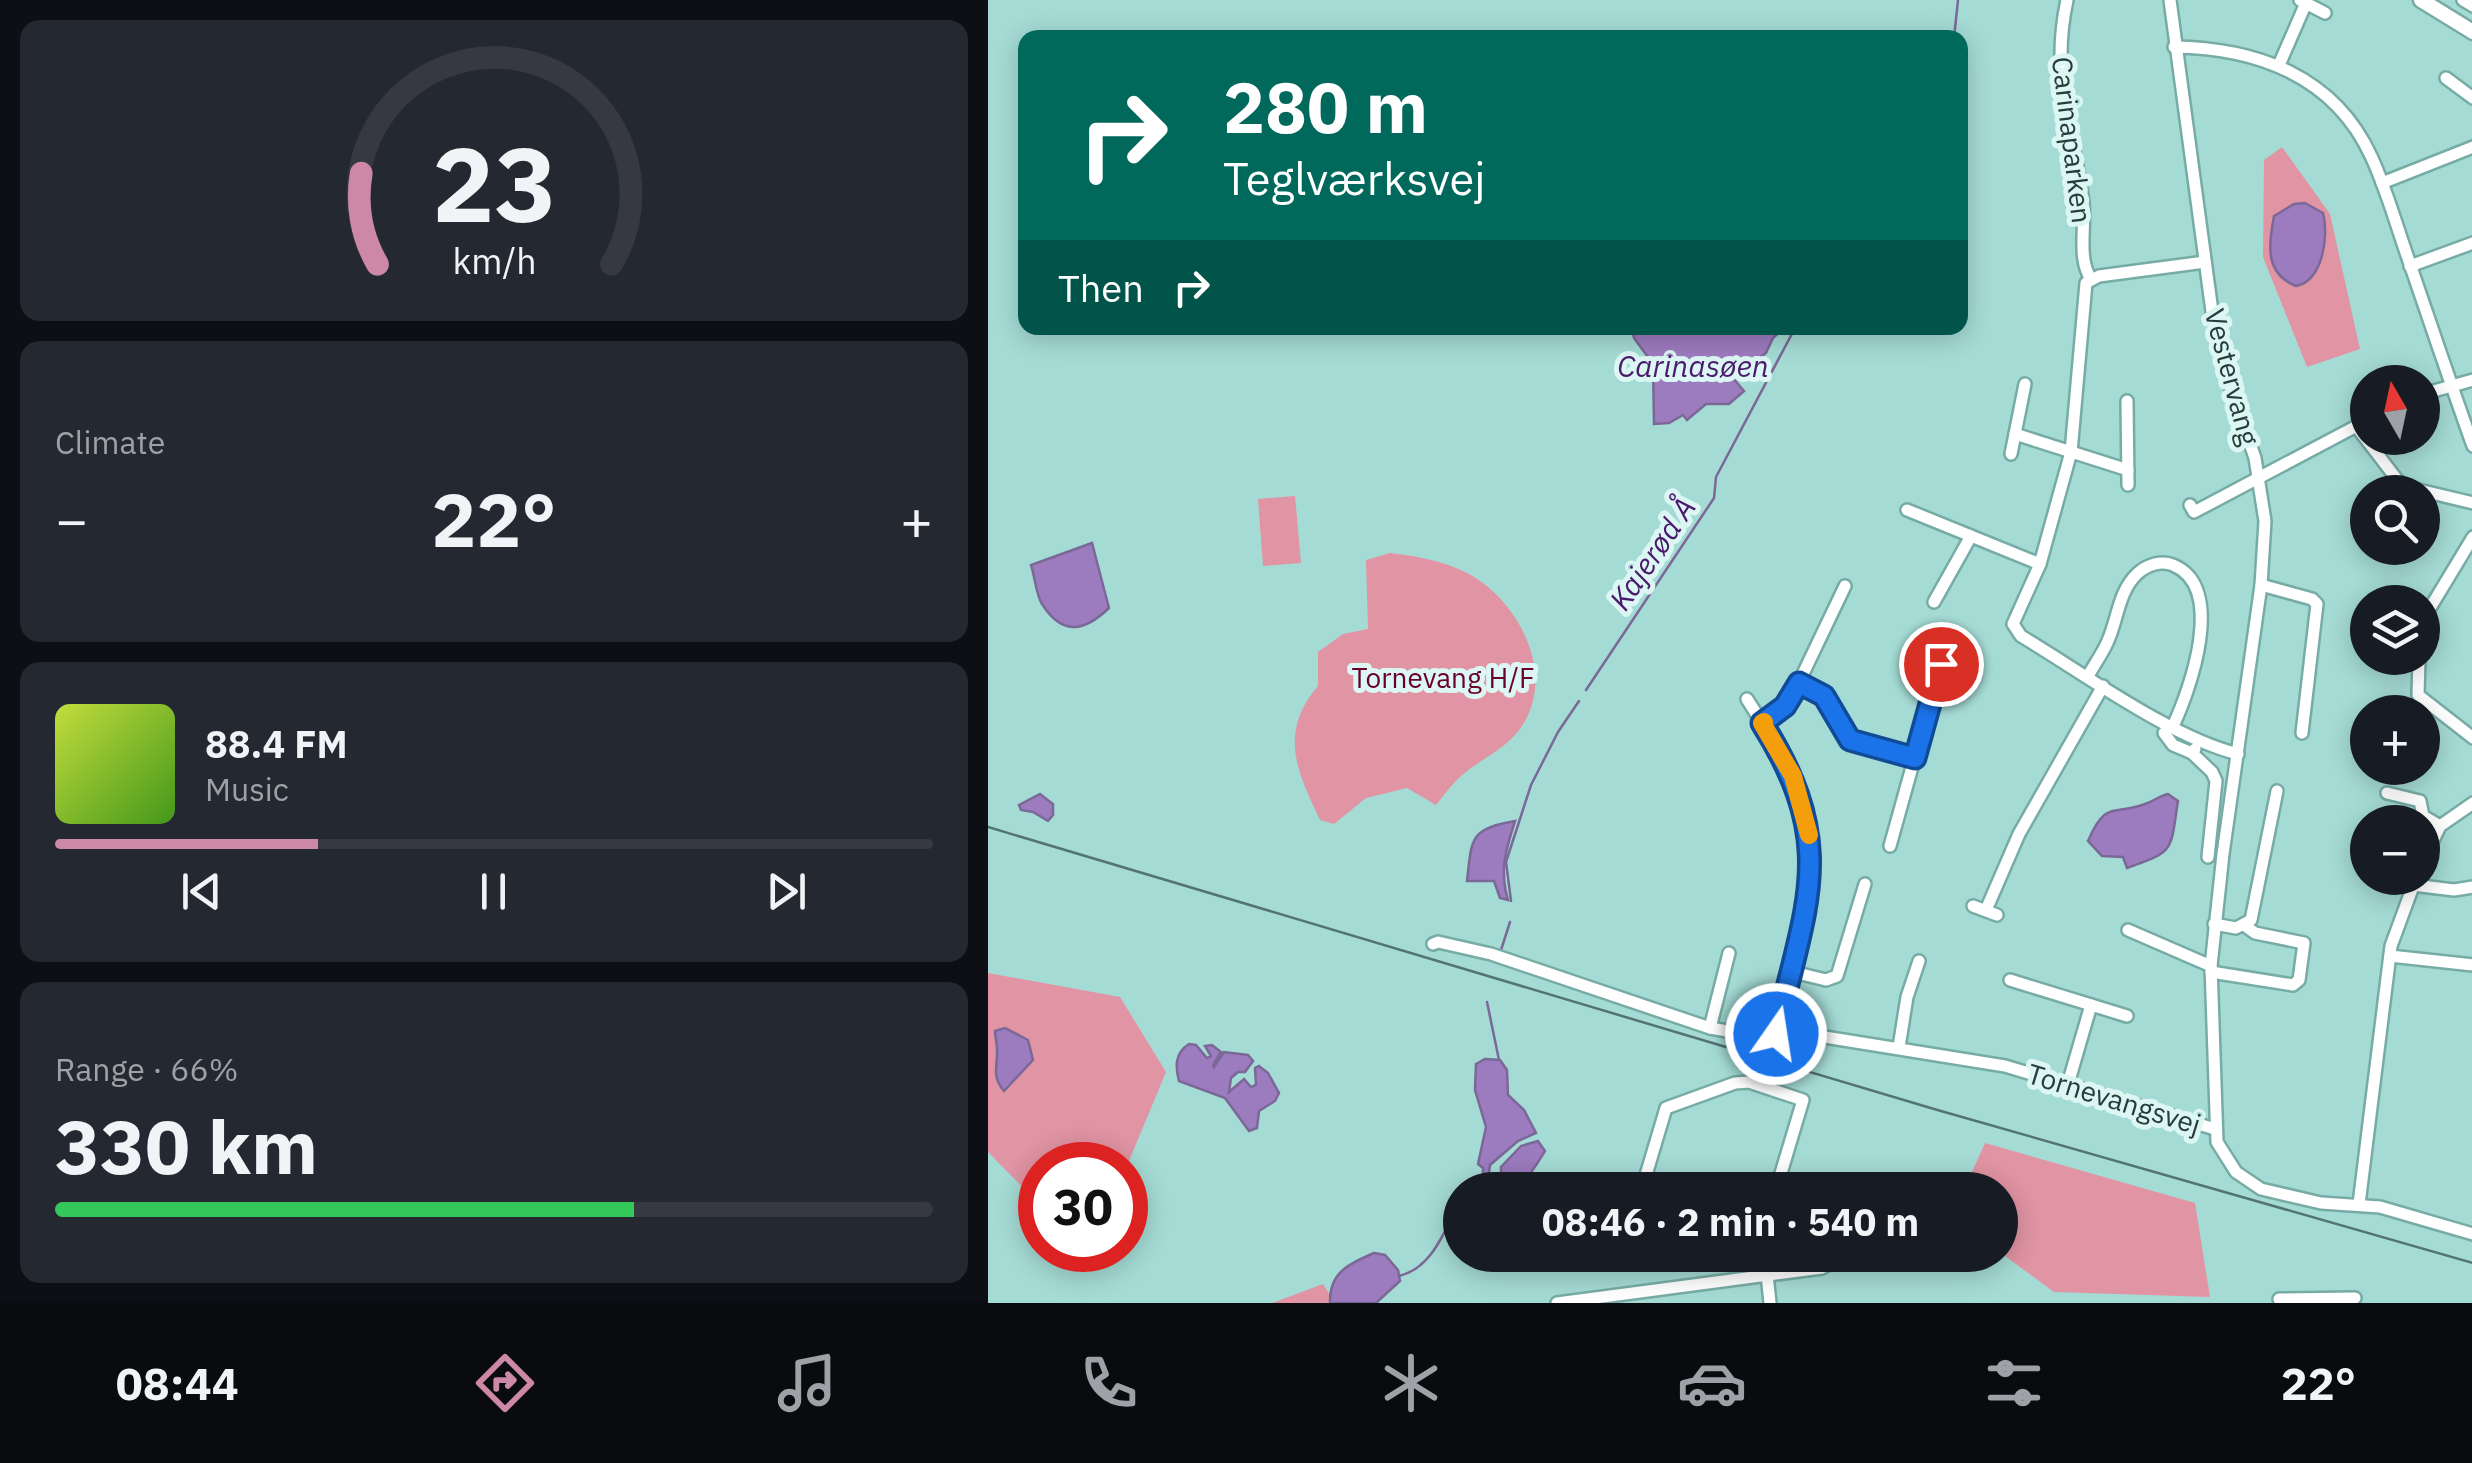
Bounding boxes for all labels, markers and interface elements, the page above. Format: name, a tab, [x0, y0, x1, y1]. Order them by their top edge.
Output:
street label: Carinaparken	[2044, 55, 2101, 225]
text: 280 m	[1223, 61, 1428, 152]
icon: right	[1058, 70, 1188, 200]
text: 23	[432, 115, 556, 251]
text: Teglværksvej	[1223, 149, 1486, 207]
text: km/h	[452, 237, 536, 284]
icon: right	[1164, 260, 1219, 315]
text: Then	[1058, 263, 1144, 312]
street label: Vestervang	[2197, 305, 2269, 449]
water label: Carinasøen	[1617, 346, 1769, 385]
north arrow	[2350, 365, 2440, 455]
map controls	[2350, 365, 2440, 895]
text: Climate	[55, 421, 165, 463]
text: 22°	[431, 470, 557, 568]
button: search	[2350, 475, 2440, 565]
text: −	[55, 484, 88, 555]
text: +	[900, 484, 933, 555]
water label: Kajerød Å	[1600, 489, 1704, 617]
button: layers	[2350, 585, 2440, 675]
pin	[1899, 622, 1984, 707]
icon: arrive	[1914, 637, 1969, 692]
park label: Tornevang H/F	[1351, 659, 1535, 696]
button: +	[2350, 695, 2440, 785]
text: 88.4 FM	[205, 719, 348, 768]
text: Music	[205, 768, 289, 810]
button: −	[2350, 805, 2440, 895]
icon: previous	[174, 864, 229, 919]
icon: pause	[466, 864, 521, 919]
icon: next	[759, 864, 814, 919]
position arrow	[1724, 982, 1828, 1086]
text: Range · 66%	[55, 1048, 238, 1090]
street label: Tornevangsvej	[2023, 1055, 2205, 1142]
text: 330 km	[55, 1097, 318, 1195]
speed limit sign: 30	[1018, 1142, 1148, 1272]
text: 08:46 · 2 min · 540 m	[1542, 1197, 1919, 1246]
icon: directions	[470, 1348, 540, 1418]
icon: music	[772, 1348, 842, 1418]
icon: phone	[1074, 1348, 1144, 1418]
icon: climate	[1376, 1348, 1446, 1418]
icon: car	[1677, 1348, 1747, 1418]
icon: filters	[1979, 1348, 2049, 1418]
text: 08:44	[116, 1354, 239, 1412]
text: 22°	[2281, 1354, 2356, 1412]

